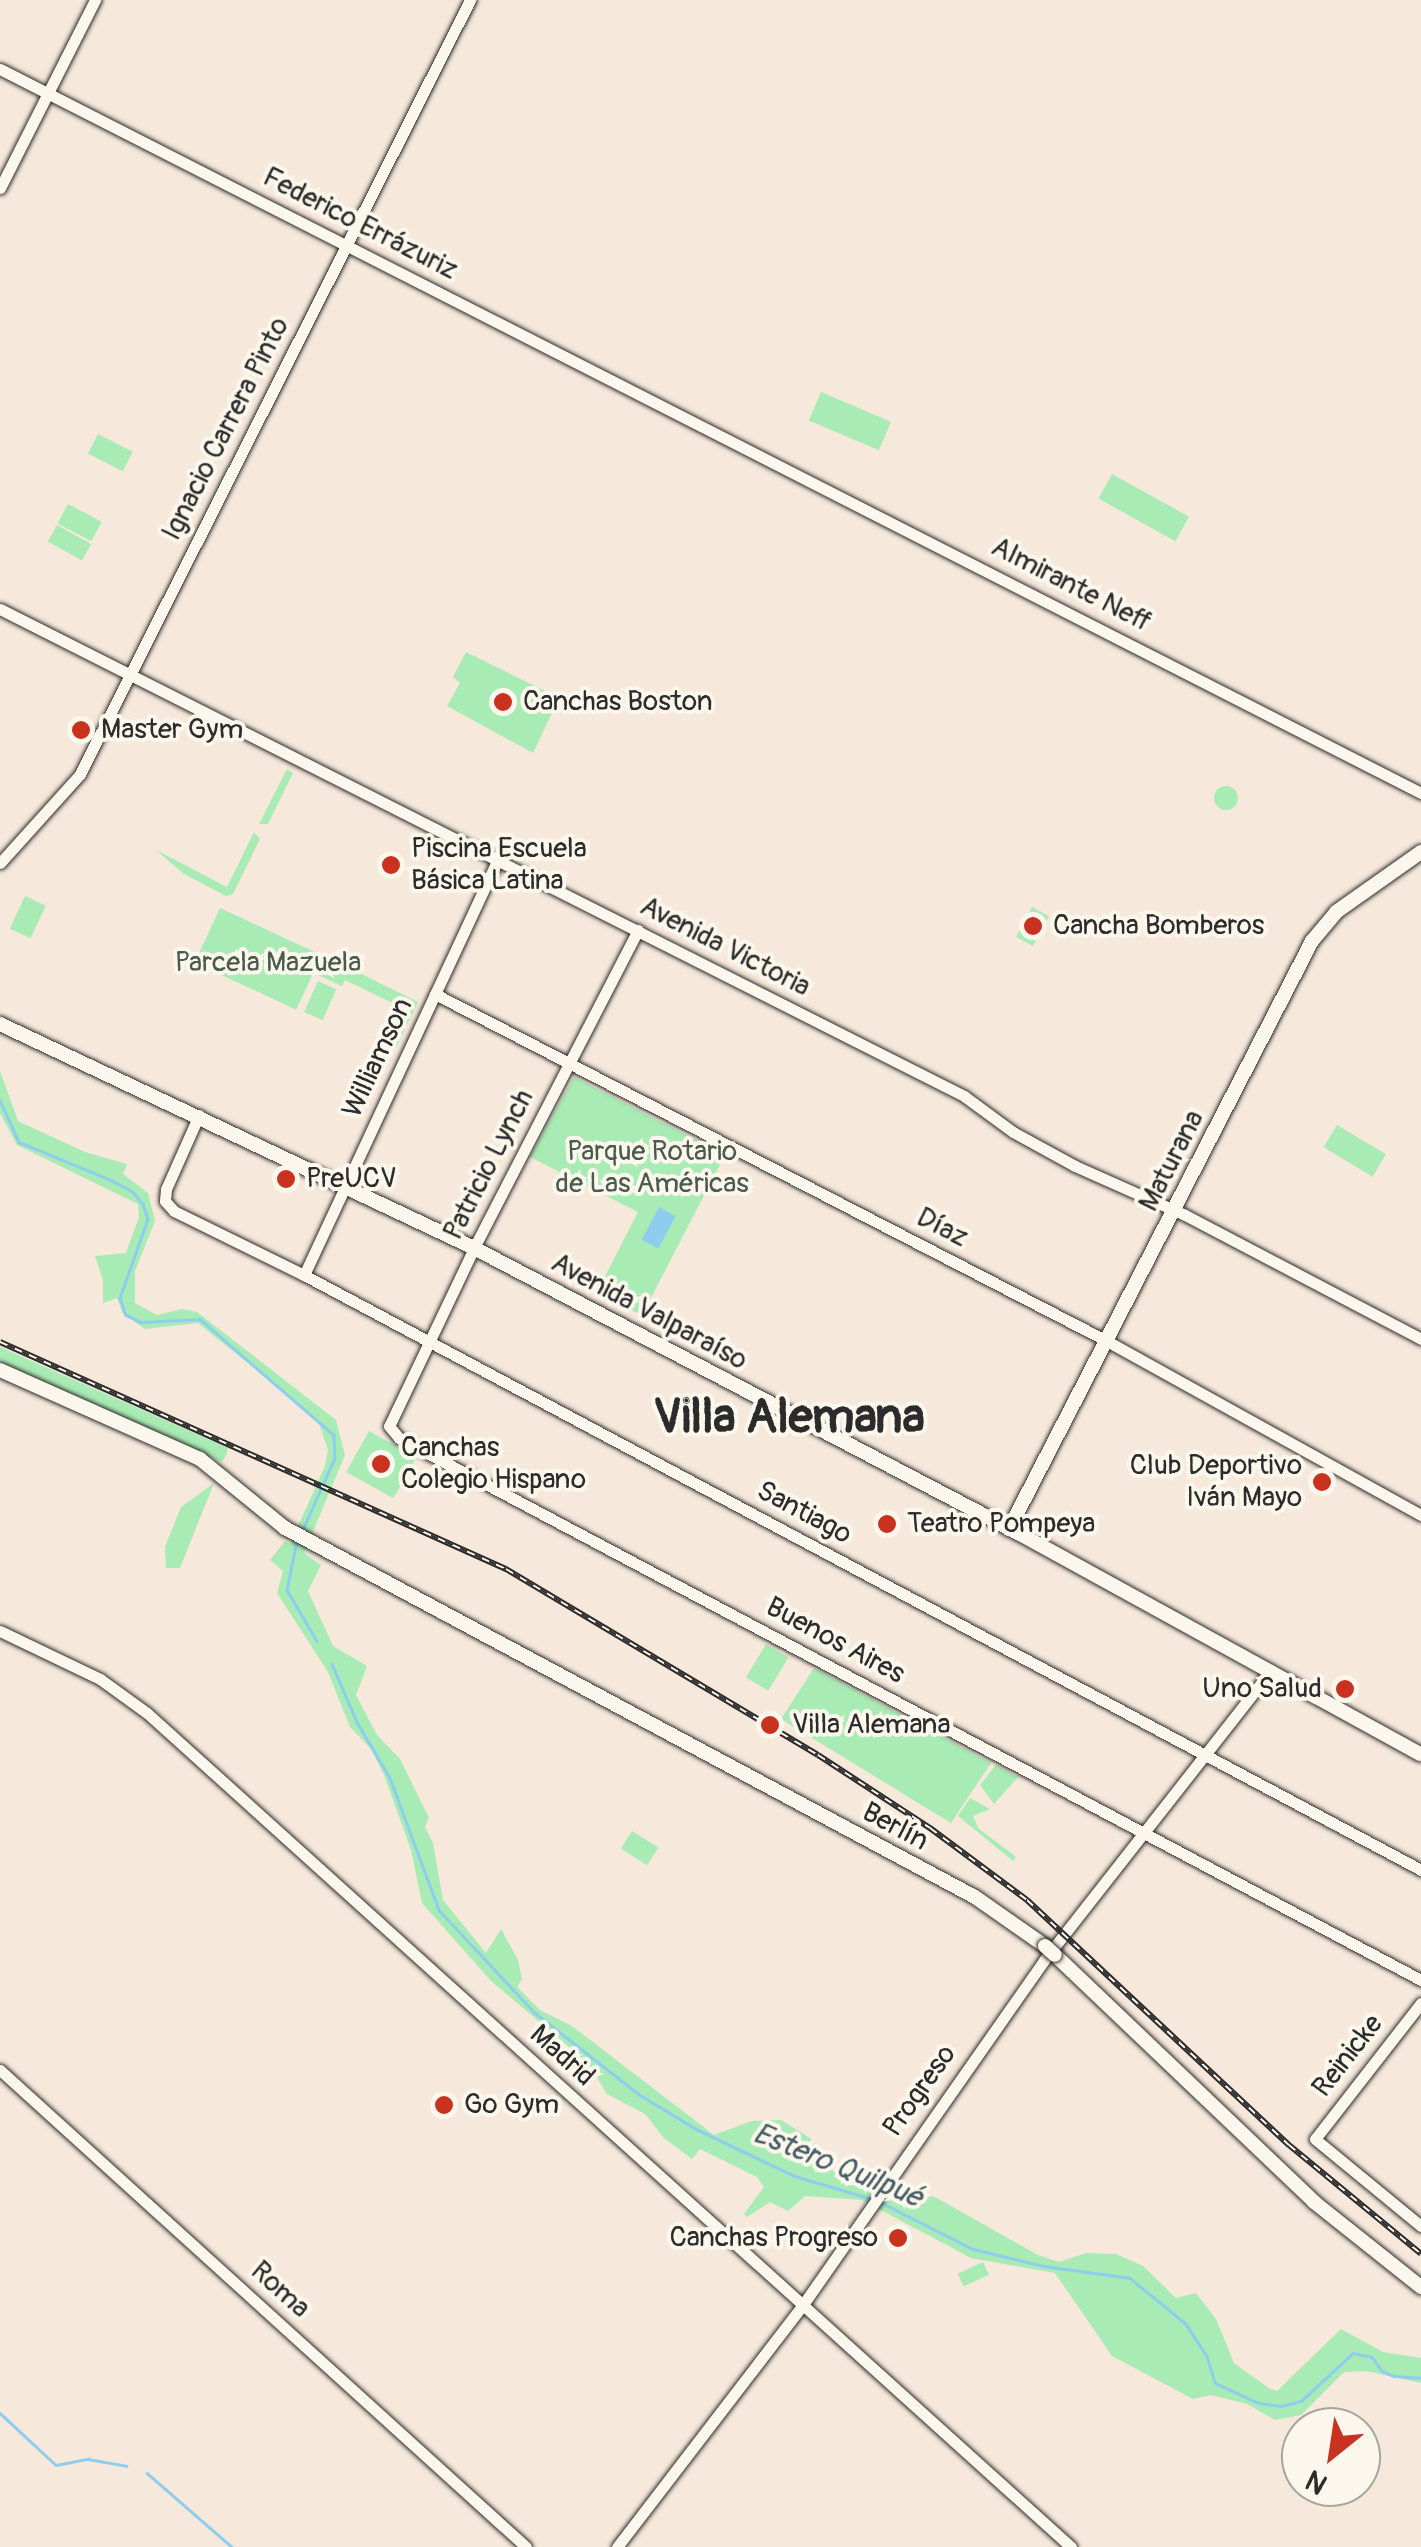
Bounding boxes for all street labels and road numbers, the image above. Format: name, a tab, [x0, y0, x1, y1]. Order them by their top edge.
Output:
street label: Federico Errázuriz	[257, 160, 463, 288]
street label: Ignacio Carrera Pinto	[155, 312, 297, 546]
street label: Almirante Neff	[986, 530, 1156, 640]
street label: Avenida Victoria	[634, 890, 816, 1004]
street label: Williamson	[336, 993, 420, 1123]
street label: Patricio Lynch	[437, 1084, 541, 1246]
street label: Maturana	[1132, 1105, 1212, 1217]
street label: Díaz	[911, 1201, 973, 1255]
street label: Avenida Valparaíso	[545, 1246, 753, 1378]
street label: Santiago	[751, 1474, 857, 1552]
street label: Buenos Aires	[760, 1590, 910, 1692]
street label: Berlín	[856, 1796, 934, 1858]
street label: Reinicke	[1305, 2008, 1391, 2104]
street label: Madrid	[523, 2018, 601, 2094]
street label: Progreso	[876, 2039, 964, 2143]
street label: Roma	[243, 2255, 317, 2325]

